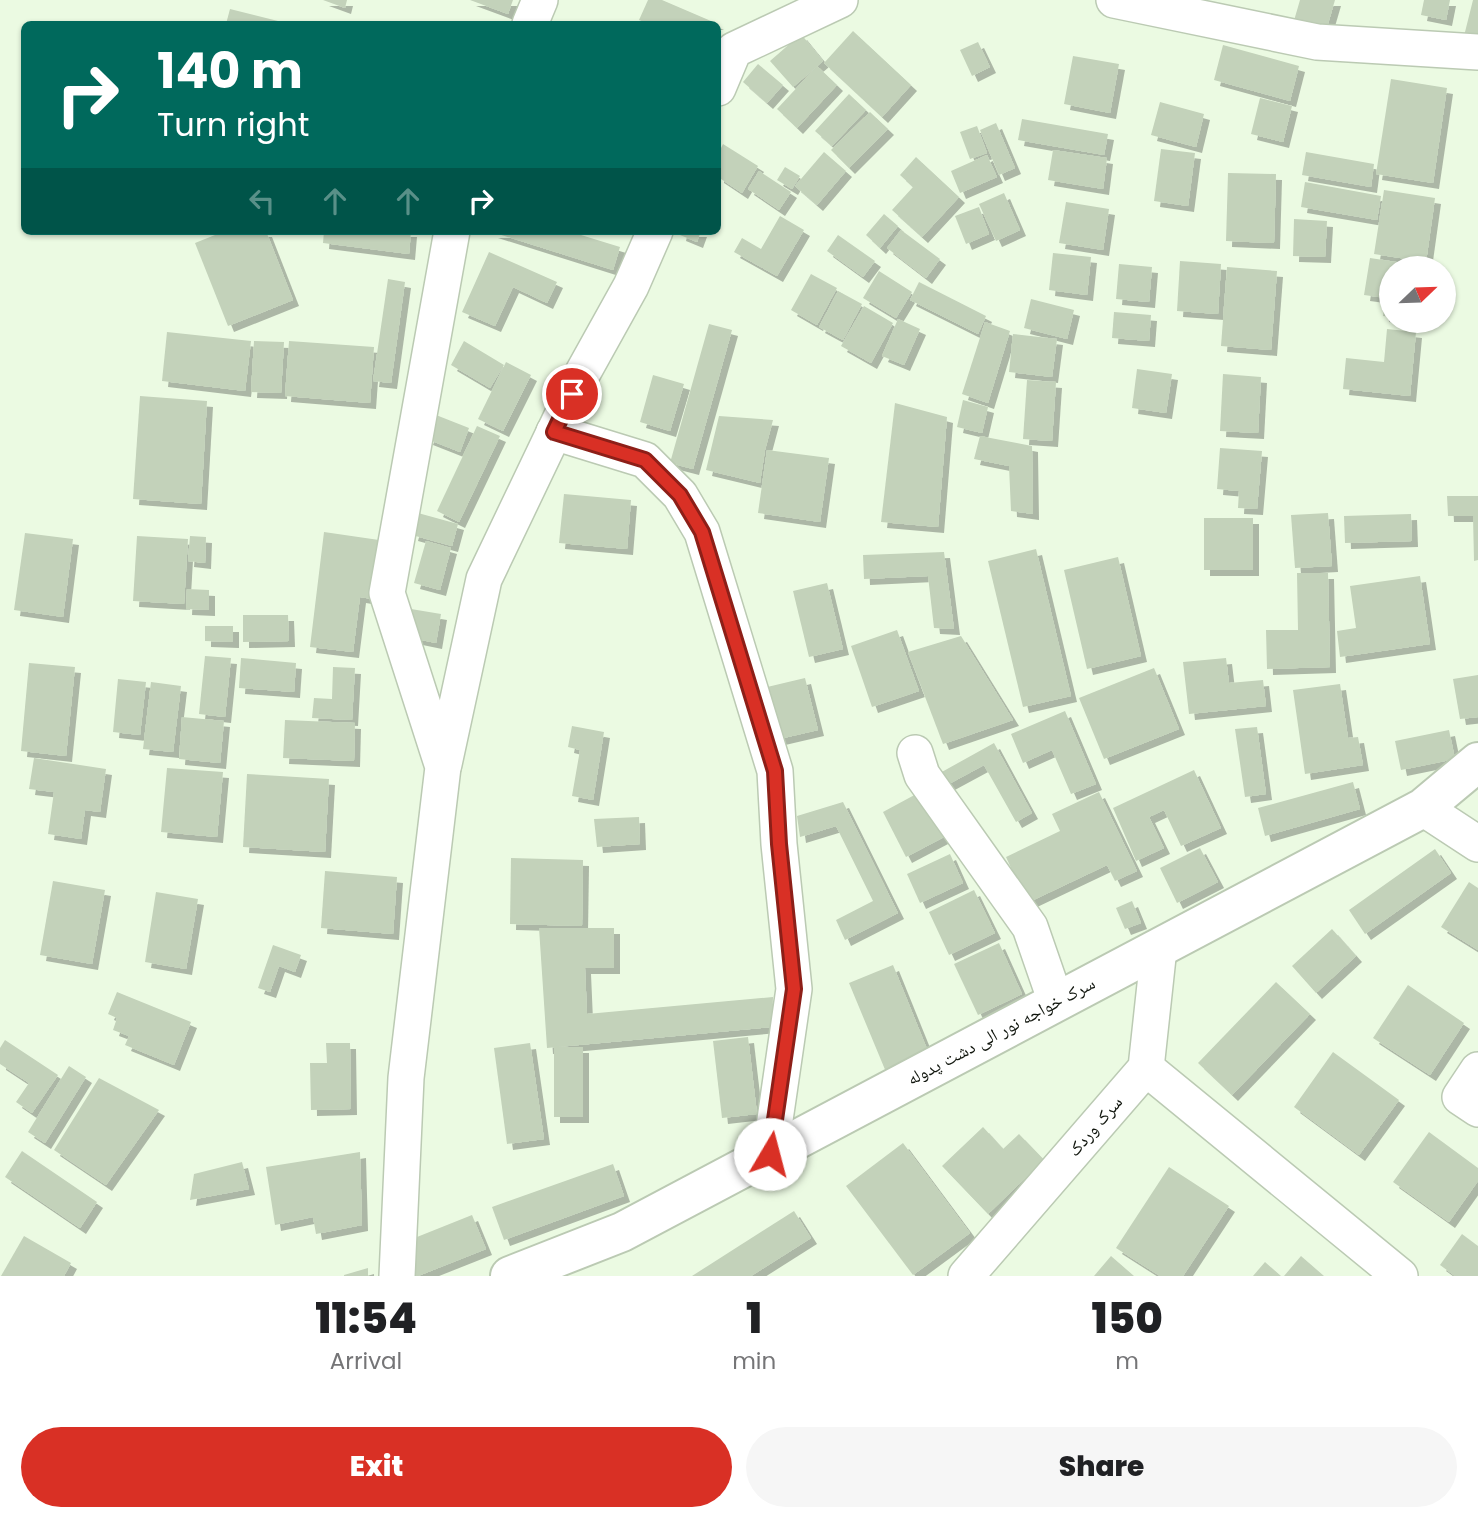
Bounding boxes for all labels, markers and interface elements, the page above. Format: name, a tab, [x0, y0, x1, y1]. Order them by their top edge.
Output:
text: 140 m	[157, 37, 303, 105]
icon: right	[42, 49, 133, 140]
text: Turn right	[157, 102, 309, 147]
icon: left	[243, 182, 281, 220]
icon: ahead	[316, 182, 354, 220]
icon: ahead	[389, 182, 427, 220]
icon: right	[462, 182, 500, 220]
north arrow	[1379, 256, 1456, 332]
map controls	[1379, 256, 1456, 333]
pin	[542, 364, 602, 424]
icon: arrive	[553, 375, 591, 413]
street label: سرک خواجه نور الی دشت پدوله	[902, 970, 1099, 1091]
street label: سرک وردک	[1061, 1090, 1128, 1161]
position arrow	[733, 1117, 807, 1191]
text: 11:54	[315, 1289, 417, 1348]
text: 1	[746, 1289, 762, 1348]
text: 150	[1091, 1289, 1163, 1348]
text: Arrival	[330, 1345, 402, 1377]
text: min	[732, 1345, 776, 1377]
text: m	[1115, 1345, 1139, 1377]
button: Exit	[21, 1427, 732, 1507]
button: Share	[746, 1427, 1457, 1507]

